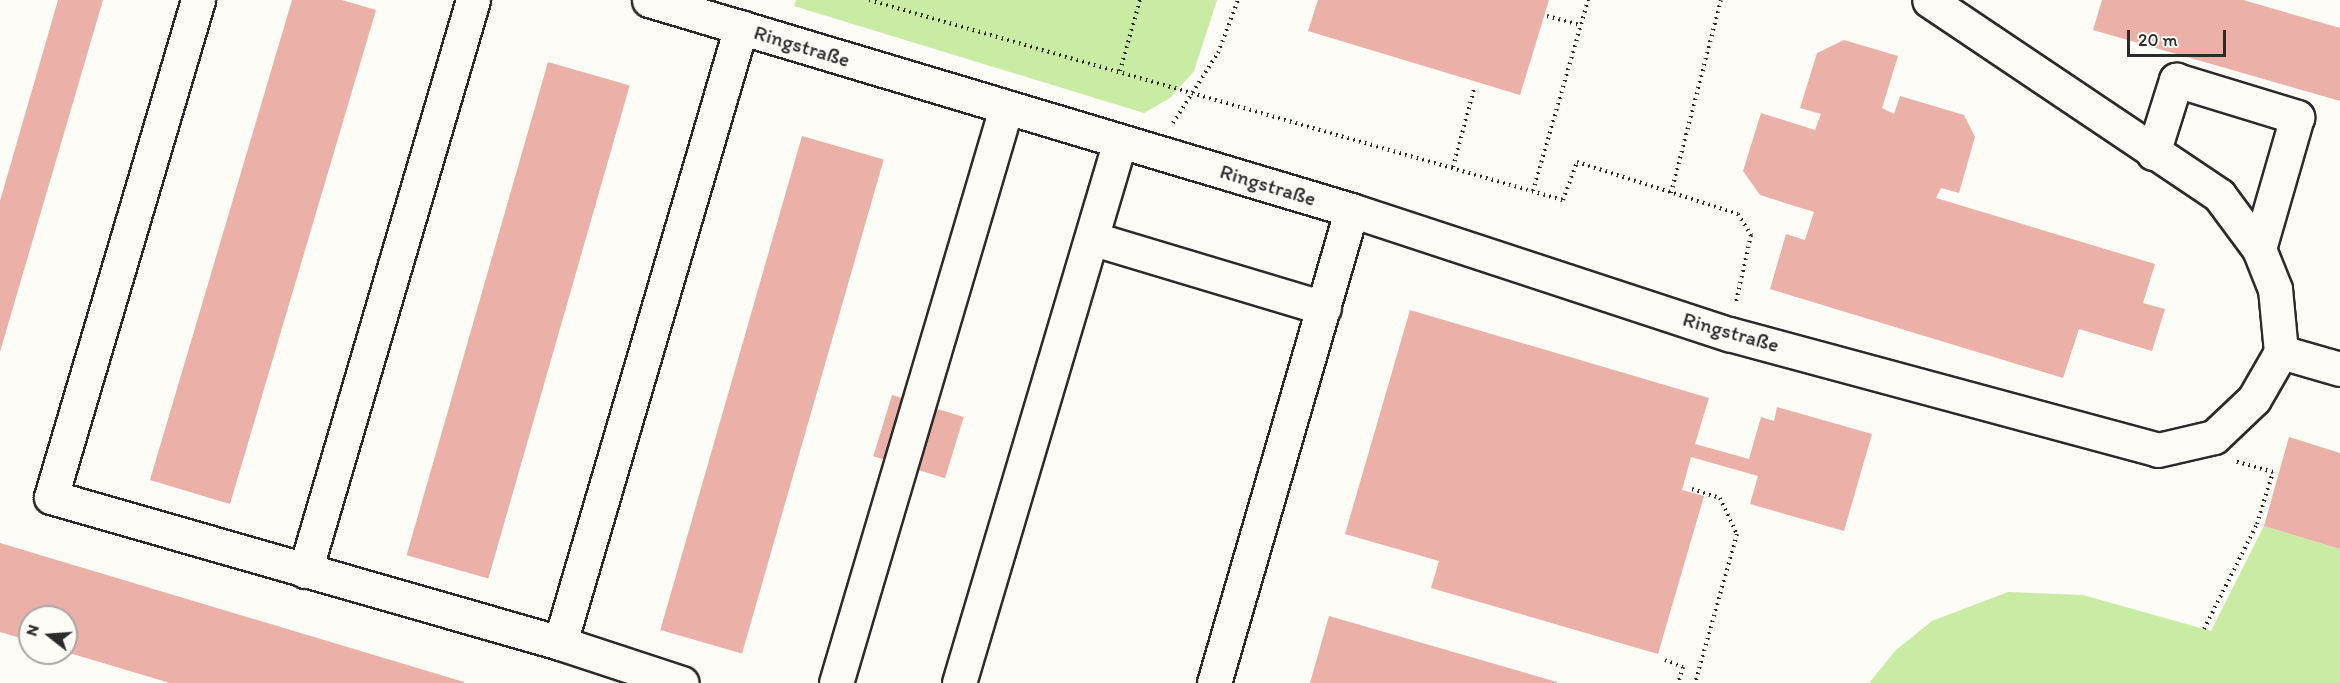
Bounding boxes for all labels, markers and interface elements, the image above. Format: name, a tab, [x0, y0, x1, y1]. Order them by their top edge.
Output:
scale bar	[2130, 18, 2229, 56]
street label: Ringstraße	[751, 19, 853, 73]
text: 20 m	[2138, 29, 2178, 51]
street label: Ringstraße	[1217, 158, 1319, 212]
street label: Ringstraße	[1680, 306, 1782, 358]
north arrow	[18, 605, 78, 665]
text: N	[22, 622, 43, 638]

